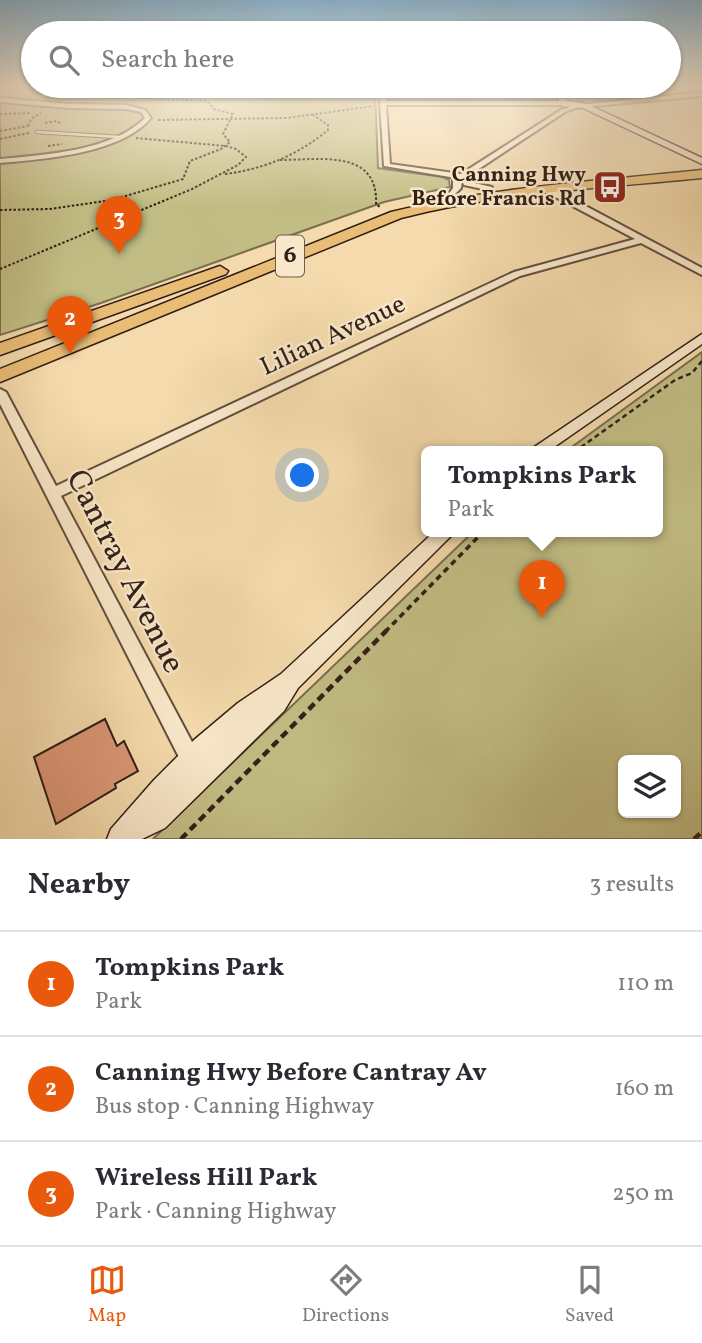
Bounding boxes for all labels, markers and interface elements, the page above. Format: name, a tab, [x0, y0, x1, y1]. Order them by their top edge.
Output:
search box	[21, 21, 681, 98]
icon: search	[45, 41, 83, 79]
text: Search here	[101, 42, 234, 78]
place label: Canning Hwy Before Francis Rd	[411, 161, 586, 214]
bus stop icon: Canning Hwy Before Francis Rd	[591, 168, 629, 206]
pin: 3	[96, 196, 142, 254]
road number: 6	[276, 235, 304, 276]
street label: Lilian Avenue	[254, 287, 412, 385]
pin: 2	[47, 296, 93, 354]
popup	[421, 446, 663, 537]
your location	[285, 458, 319, 492]
text: Tompkins Park	[447, 458, 637, 494]
street label: Cantray Avenue	[54, 463, 194, 681]
text: Park	[447, 494, 494, 526]
pin: 1	[519, 560, 565, 618]
map controls	[618, 755, 681, 818]
button: layers	[618, 755, 681, 818]
text: Nearby	[28, 864, 130, 906]
text: 3 results	[589, 869, 674, 901]
text: Tompkins Park	[95, 950, 284, 986]
text: 1	[46, 968, 56, 1000]
text: 110 m	[617, 968, 674, 1000]
text: Park	[95, 986, 142, 1018]
text: Canning Hwy Before Cantray Av	[95, 1055, 487, 1091]
text: 2	[45, 1073, 57, 1105]
text: 160 m	[615, 1073, 674, 1105]
text: Bus stop · Canning Highway	[95, 1091, 374, 1123]
text: Wireless Hill Park	[95, 1160, 317, 1196]
text: 3	[45, 1178, 57, 1210]
text: 250 m	[612, 1178, 674, 1210]
text: Park · Canning Highway	[95, 1196, 336, 1228]
tab: Map	[88, 1261, 126, 1329]
tab: Directions	[302, 1261, 389, 1329]
tab: Saved	[565, 1261, 614, 1329]

